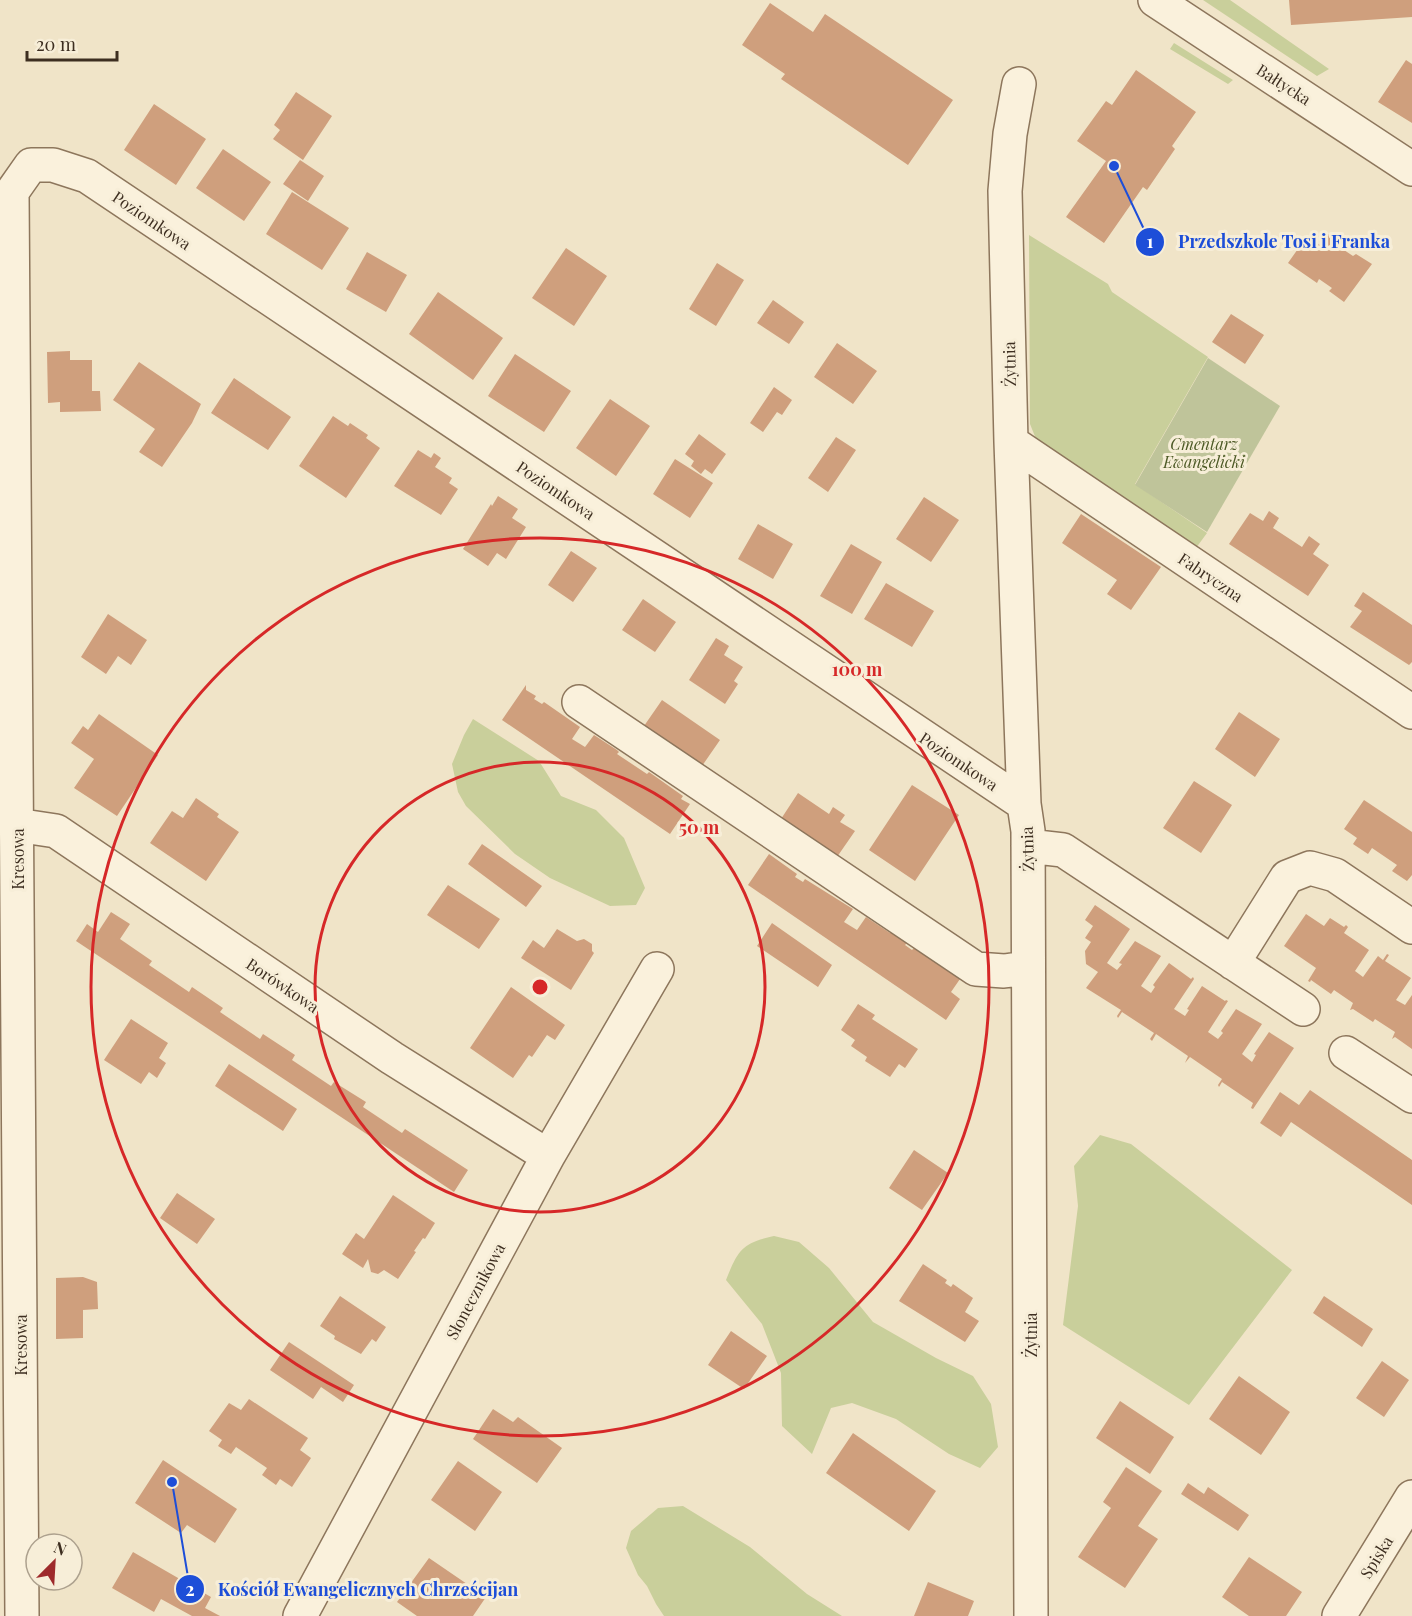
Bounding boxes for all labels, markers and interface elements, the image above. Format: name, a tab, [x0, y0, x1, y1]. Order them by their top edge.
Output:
scale bar	[27, 24, 117, 62]
text: 20 m	[36, 32, 76, 56]
street label: Bałtycka	[1253, 59, 1315, 109]
street label: Poziomkowa	[109, 186, 195, 254]
callout: Przedszkole Tosi i Franka	[1135, 224, 1402, 260]
text: 1	[1147, 229, 1154, 253]
text: Przedszkole Tosi i Franka	[1178, 229, 1391, 253]
street label: Żytnia	[998, 341, 1020, 387]
park label: Cmentarz Ewangelicki	[1162, 433, 1246, 472]
street label: Poziomkowa	[513, 456, 599, 524]
street label: Fabryczna	[1175, 548, 1247, 606]
text: 100 m	[832, 657, 883, 681]
street label: Poziomkowa	[916, 727, 1002, 795]
text: 50 m	[679, 815, 720, 839]
street label: Żytnia	[1016, 826, 1038, 872]
street label: Kresowa	[7, 828, 28, 890]
street label: Borówkowa	[243, 953, 323, 1017]
centre of rings	[530, 977, 550, 997]
street label: Słonecznikowa	[441, 1239, 509, 1343]
street label: Żytnia	[1020, 1312, 1041, 1358]
street label: Kresowa	[10, 1314, 31, 1376]
north arrow	[24, 1532, 84, 1592]
street label: Spiska	[1355, 1532, 1397, 1582]
text: N	[51, 1536, 70, 1560]
callout: Kościół Ewangelicznych Chrześcijan	[175, 1571, 530, 1607]
text: 2	[185, 1577, 195, 1601]
text: Kościół Ewangelicznych Chrześcijan	[218, 1577, 518, 1601]

